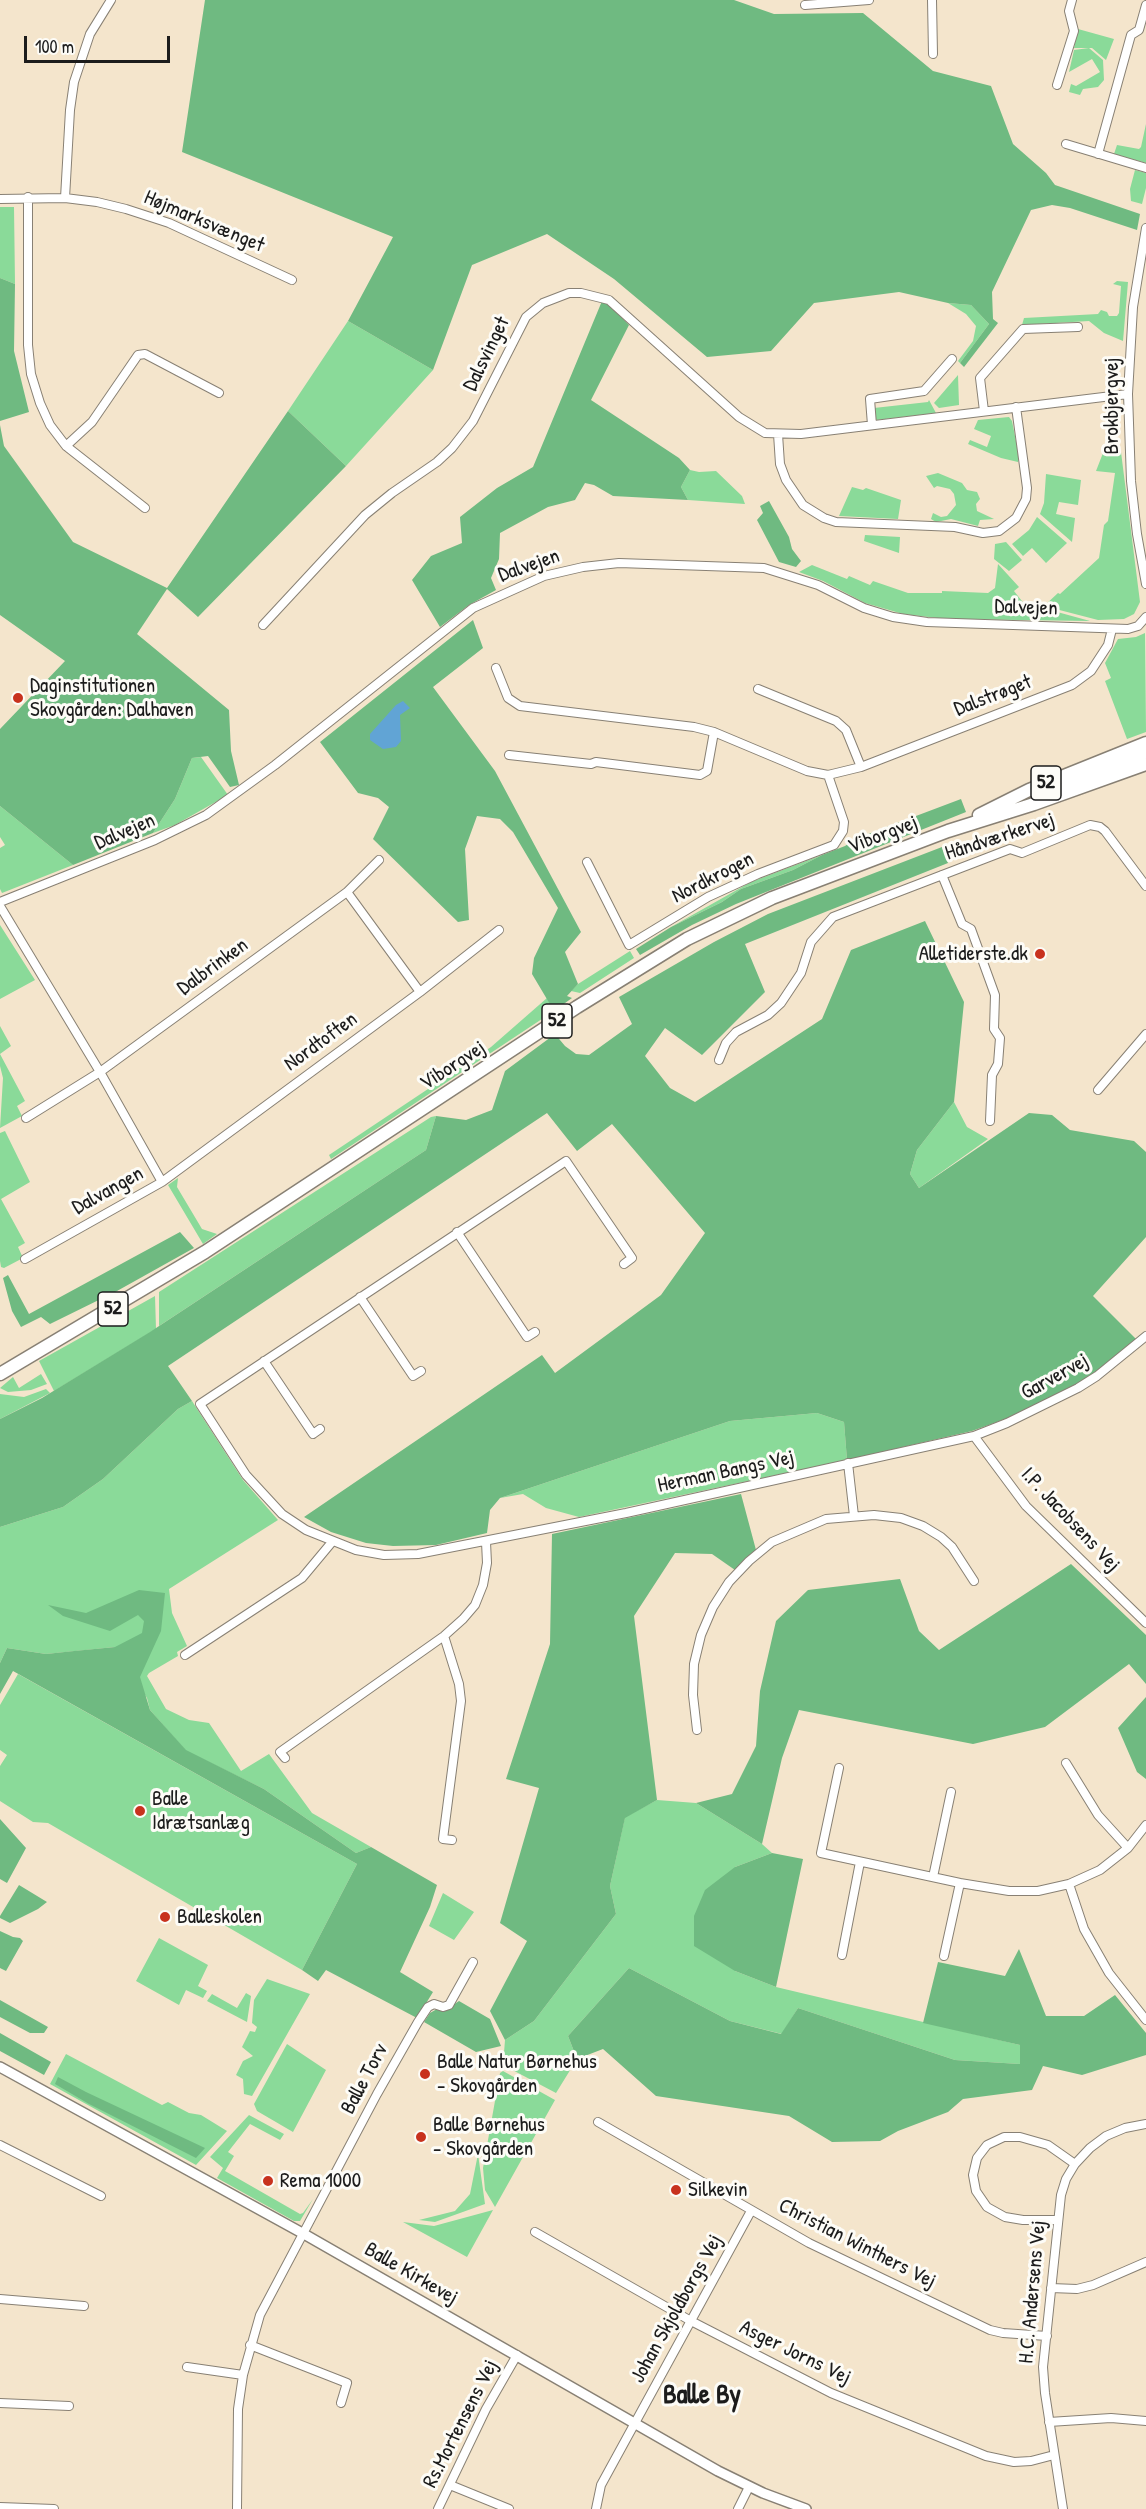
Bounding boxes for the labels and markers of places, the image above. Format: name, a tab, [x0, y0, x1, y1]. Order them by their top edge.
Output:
place label: Daginstitutionen Skovgården: Dalhaven	[30, 673, 194, 723]
marker: Daginstitutionen Skovgården: Dalhaven	[11, 691, 25, 705]
place label: Alletiderste.dk	[919, 941, 1028, 967]
marker: Alletiderste.dk	[1033, 947, 1047, 961]
place label: Balle Idrætsanlæg	[152, 1786, 250, 1836]
marker: Balle Idrætsanlæg	[133, 1804, 147, 1818]
place label: Balleskolen	[177, 1904, 262, 1930]
marker: Balleskolen	[158, 1910, 172, 1924]
place label: Balle Natur Børnehus - Skovgården	[437, 2049, 597, 2099]
marker: Balle Natur Børnehus - Skovgården	[418, 2067, 432, 2081]
place label: Balle Børnehus - Skovgården	[433, 2112, 545, 2162]
marker: Balle Børnehus - Skovgården	[414, 2130, 428, 2144]
place label: Rema 1000	[280, 2168, 361, 2194]
marker: Rema 1000	[261, 2174, 275, 2188]
place label: Silkevin	[688, 2177, 748, 2203]
marker: Silkevin	[669, 2183, 683, 2197]

